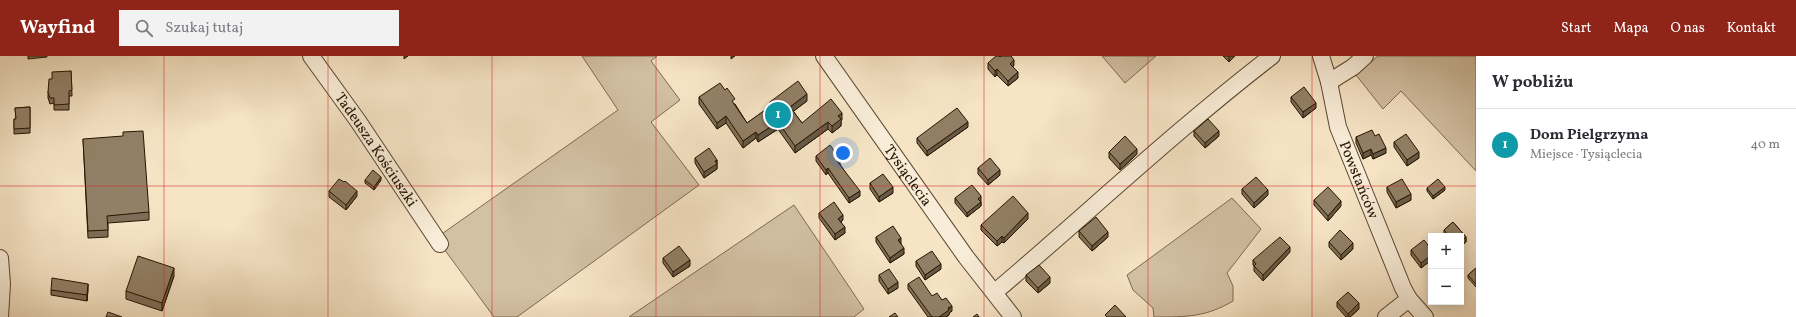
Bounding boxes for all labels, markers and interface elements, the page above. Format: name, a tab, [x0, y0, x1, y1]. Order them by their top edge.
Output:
search box	[119, 10, 399, 46]
text: Wayfind	[20, 15, 95, 41]
icon: search	[133, 17, 155, 39]
text: Szukaj tutaj	[165, 18, 243, 39]
text: Start	[1561, 19, 1591, 38]
text: Mapa	[1613, 19, 1648, 38]
text: O nas	[1670, 19, 1705, 38]
text: Kontakt	[1727, 19, 1776, 38]
text: W pobliżu	[1492, 71, 1573, 94]
street label: Tadeusza Kościuszki	[329, 89, 421, 212]
pin: 1	[765, 100, 791, 130]
text: Dom Pielgrzyma	[1530, 125, 1649, 146]
text: 1	[1502, 136, 1508, 154]
text: 40 m	[1751, 136, 1780, 154]
street label: Powstańców	[1333, 138, 1383, 223]
street label: Tysiąclecia	[878, 141, 936, 211]
your location	[833, 143, 853, 163]
text: Miejsce · Tysiąclecia	[1530, 146, 1642, 164]
map controls	[1428, 233, 1464, 305]
button: +	[1428, 233, 1464, 269]
button: −	[1428, 269, 1464, 305]

